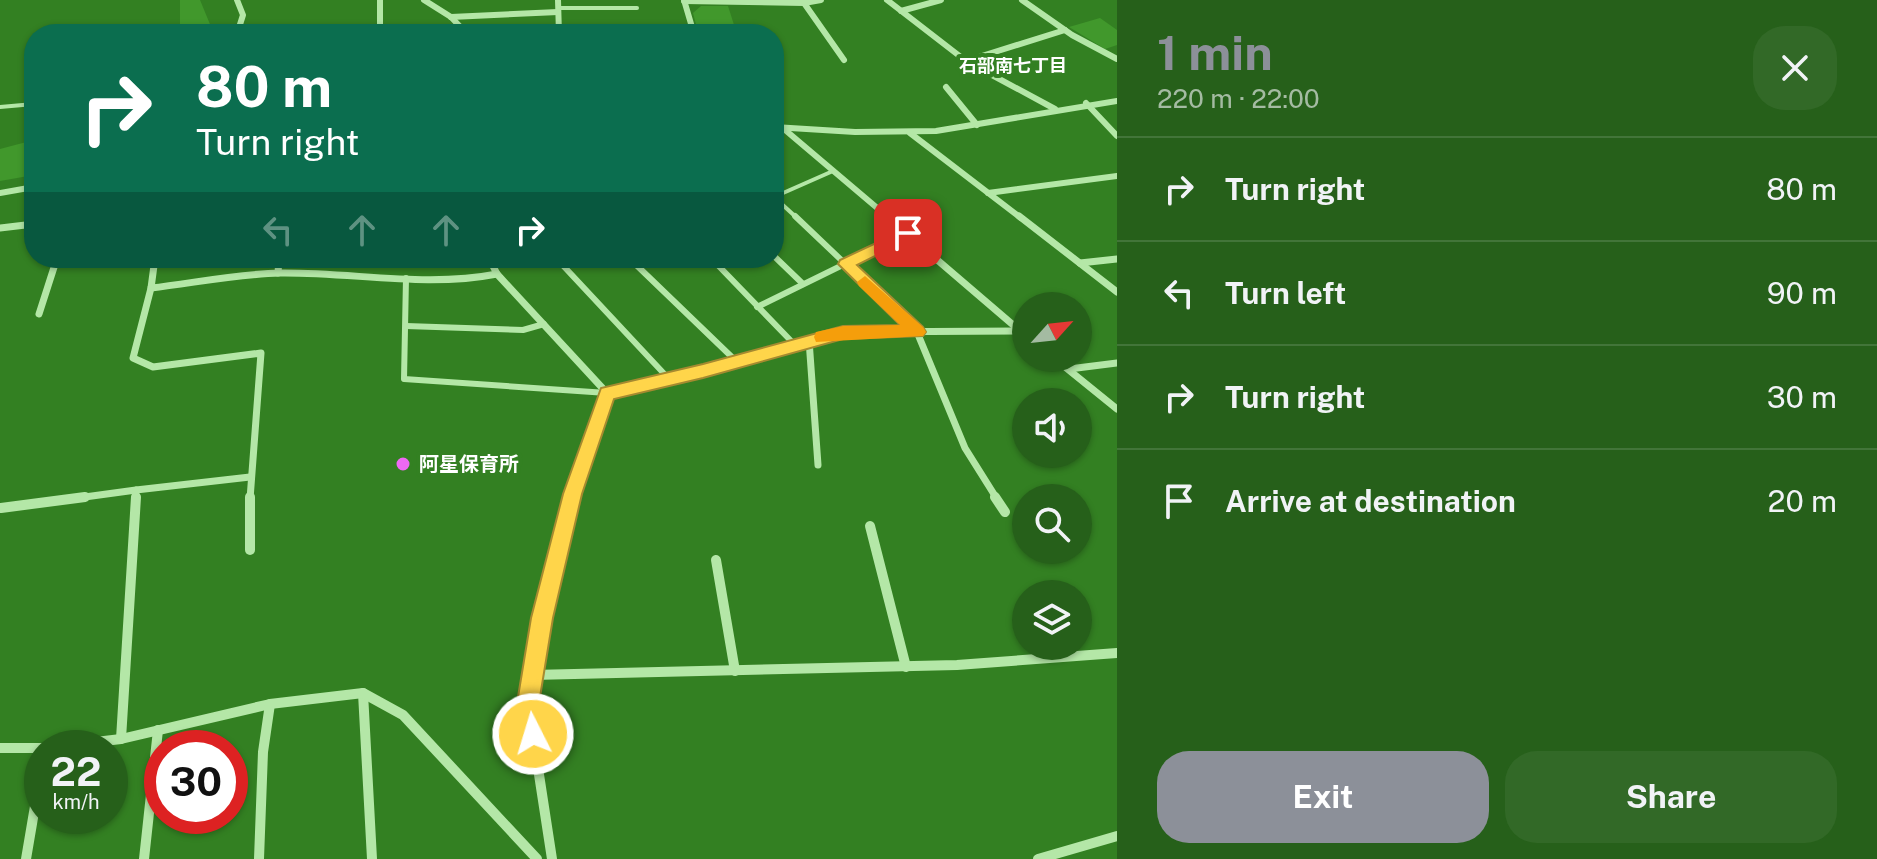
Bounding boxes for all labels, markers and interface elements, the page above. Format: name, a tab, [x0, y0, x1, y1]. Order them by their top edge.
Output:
text: 1 min	[1157, 24, 1273, 81]
button: close	[1753, 26, 1837, 110]
text: 80 m	[196, 54, 332, 120]
district label: 石部南七丁目	[959, 55, 1067, 76]
icon: right	[64, 56, 168, 160]
text: 220 m · 22:00	[1157, 83, 1320, 114]
text: Turn right	[196, 121, 359, 163]
icon: right	[1157, 167, 1201, 211]
text: Turn right	[1225, 171, 1365, 207]
text: 80 m	[1766, 171, 1837, 207]
pin	[874, 199, 942, 267]
icon: left	[256, 208, 300, 252]
icon: ahead	[340, 208, 384, 252]
icon: ahead	[424, 208, 468, 252]
icon: right	[508, 208, 552, 252]
icon: arrive	[886, 211, 930, 255]
icon: left	[1157, 271, 1201, 315]
text: Turn left	[1225, 275, 1346, 311]
text: 90 m	[1767, 275, 1837, 311]
north arrow	[1012, 292, 1092, 372]
map controls	[1012, 292, 1092, 660]
icon: right	[1157, 375, 1201, 419]
text: Turn right	[1225, 379, 1365, 415]
text: 30 m	[1767, 379, 1837, 415]
button: sound	[1012, 388, 1092, 468]
place label: 阿星保育所	[419, 452, 519, 476]
marker: 阿星保育所	[394, 455, 412, 473]
icon: arrive	[1157, 479, 1201, 523]
text: Arrive at destination	[1225, 483, 1516, 519]
text: 20 m	[1768, 483, 1837, 519]
button: search	[1012, 484, 1092, 564]
button: layers	[1012, 580, 1092, 660]
position arrow	[491, 692, 575, 776]
speed limit sign: 30	[144, 730, 248, 834]
text: 22	[51, 748, 101, 795]
button: Exit	[1157, 751, 1489, 843]
button: Share	[1505, 751, 1837, 843]
text: km/h	[52, 790, 100, 814]

